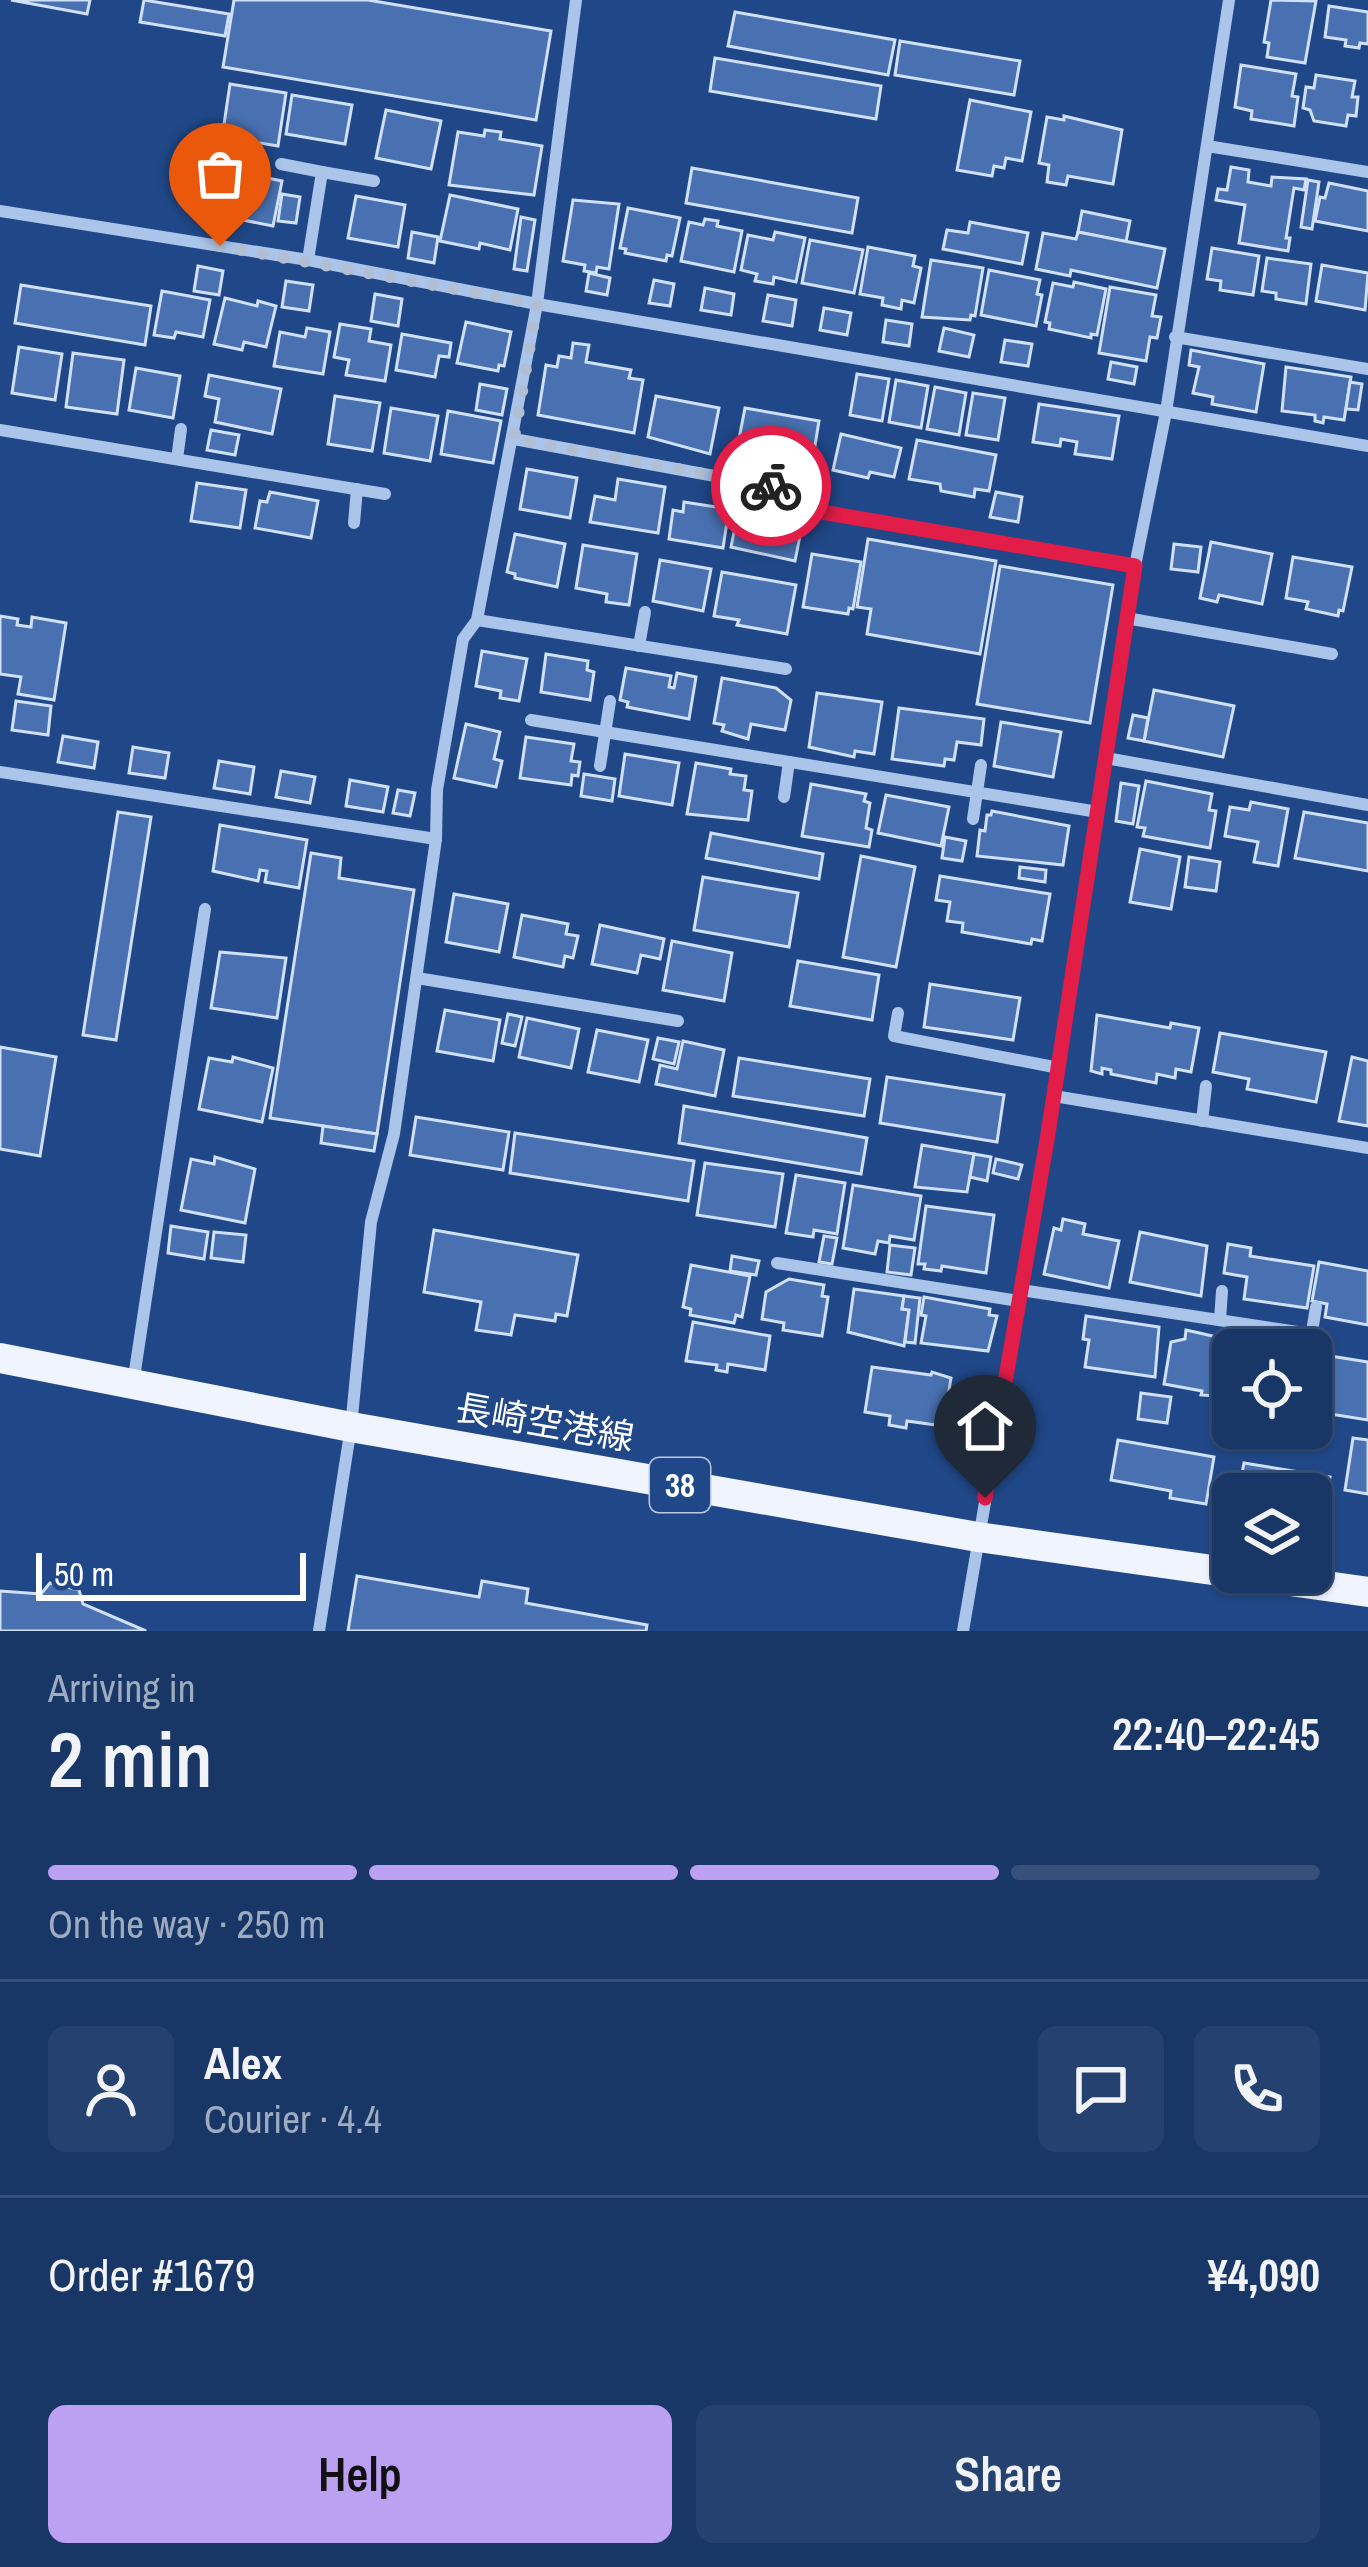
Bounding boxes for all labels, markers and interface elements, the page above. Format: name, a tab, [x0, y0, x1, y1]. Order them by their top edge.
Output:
pin	[169, 123, 271, 246]
icon: bag	[187, 141, 253, 207]
courier	[711, 426, 831, 546]
icon: bike	[738, 453, 804, 519]
map controls	[1212, 1329, 1332, 1593]
button: locate	[1212, 1329, 1332, 1449]
pin	[934, 1375, 1036, 1498]
street label: 長崎空港線	[452, 1383, 638, 1461]
icon: home	[952, 1393, 1018, 1459]
road number: 38	[650, 1458, 710, 1512]
button: layers	[1212, 1473, 1332, 1593]
scale bar	[36, 1547, 306, 1600]
text: 50 m	[54, 1552, 114, 1596]
text: Arriving in	[48, 1662, 196, 1714]
text: 22:40–22:45	[1112, 1703, 1320, 1764]
text: 2 min	[48, 1706, 213, 1811]
text: On the way · 250 m	[48, 1898, 325, 1950]
button: person	[48, 2026, 174, 2152]
button: chat	[1038, 2026, 1164, 2152]
button: phone	[1194, 2026, 1320, 2152]
text: Alex	[204, 2032, 282, 2093]
text: Courier · 4.4	[204, 2093, 382, 2145]
text: Order #1679	[48, 2244, 255, 2305]
text: ¥4,090	[1207, 2244, 1320, 2305]
button: Help	[48, 2405, 672, 2543]
button: Share	[696, 2405, 1320, 2543]

